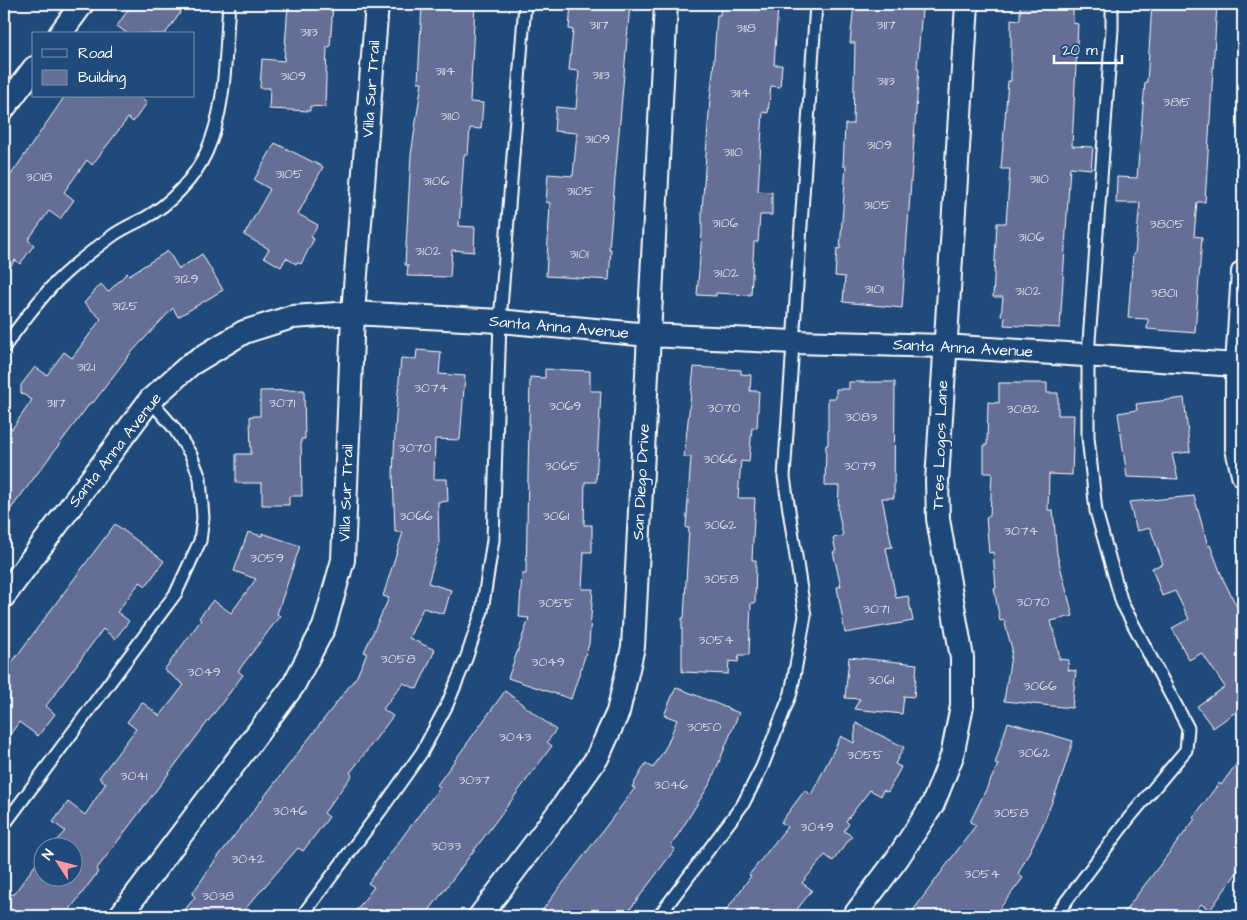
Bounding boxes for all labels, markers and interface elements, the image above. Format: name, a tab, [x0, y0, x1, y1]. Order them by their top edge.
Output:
house number: 3117	[589, 15, 609, 35]
house number: 3117	[876, 15, 896, 35]
house number: 3118	[736, 18, 756, 38]
house number: 3113	[300, 22, 318, 42]
legend	[32, 32, 195, 98]
scale bar	[1054, 32, 1122, 64]
street label: Villa Sur Trail	[357, 40, 385, 138]
text: 20 m	[1062, 40, 1098, 61]
text: Road	[78, 43, 113, 64]
house number: 3114	[435, 61, 456, 81]
house number: 3113	[592, 65, 610, 85]
house number: 3109	[280, 66, 306, 86]
text: Building	[78, 67, 126, 89]
house number: 3113	[877, 71, 895, 91]
house number: 3114	[730, 83, 751, 103]
house number: 3815	[1163, 92, 1191, 112]
house number: 3110	[440, 106, 460, 126]
house number: 3109	[584, 129, 610, 149]
house number: 3109	[866, 135, 892, 155]
house number: 3110	[723, 142, 743, 162]
house number: 3105	[275, 164, 303, 184]
house number: 3018	[26, 167, 52, 187]
house number: 3110	[1029, 169, 1049, 189]
house number: 3106	[423, 171, 449, 191]
house number: 3105	[566, 181, 594, 201]
house number: 3105	[863, 195, 891, 215]
house number: 3106	[712, 213, 738, 233]
house number: 3805	[1150, 214, 1185, 234]
house number: 3106	[1018, 227, 1044, 247]
house number: 3102	[415, 241, 441, 261]
house number: 3101	[569, 244, 589, 264]
house number: 3102	[713, 263, 739, 283]
house number: 3129	[174, 269, 198, 289]
house number: 3101	[864, 279, 884, 299]
house number: 3102	[1015, 281, 1041, 301]
house number: 3801	[1151, 283, 1178, 303]
house number: 3125	[112, 296, 139, 316]
street label: Santa Anna Avenue	[488, 310, 630, 344]
street label: Santa Anna Avenue	[892, 333, 1034, 363]
house number: 3121	[77, 357, 96, 377]
house number: 3074	[414, 378, 449, 398]
street label: Tres Logos Lane	[927, 380, 954, 510]
street label: Santa Anna Avenue	[63, 388, 167, 512]
house number: 3117	[46, 393, 66, 413]
house number: 3071	[269, 393, 295, 413]
house number: 3069	[549, 396, 581, 416]
house number: 3070	[707, 398, 741, 418]
house number: 3082	[1006, 399, 1040, 419]
house number: 3083	[845, 407, 877, 427]
street label: San Diego Drive	[627, 423, 656, 541]
house number: 3070	[398, 438, 432, 458]
street label: Villa Sur Trail	[333, 444, 359, 542]
house number: 3066	[703, 449, 737, 469]
house number: 3065	[545, 456, 579, 476]
house number: 3079	[844, 456, 876, 476]
house number: 3066	[399, 506, 433, 526]
house number: 3061	[543, 506, 569, 526]
house number: 3062	[704, 515, 736, 535]
house number: 3074	[1004, 521, 1039, 541]
house number: 3059	[250, 548, 284, 568]
house number: 3058	[704, 569, 738, 589]
house number: 3070	[1016, 592, 1050, 612]
house number: 3055	[538, 593, 574, 613]
house number: 3071	[863, 599, 889, 619]
house number: 3054	[698, 630, 734, 650]
house number: 3058	[381, 649, 415, 669]
house number: 3049	[531, 652, 565, 672]
house number: 3049	[187, 662, 221, 682]
house number: 3061	[868, 670, 894, 690]
house number: 3066	[1023, 676, 1057, 696]
house number: 3050	[687, 717, 722, 737]
house number: 3043	[499, 727, 531, 747]
house number: 3062	[1018, 743, 1050, 763]
house number: 3055	[847, 745, 883, 765]
house number: 3041	[120, 766, 148, 786]
house number: 3037	[458, 770, 490, 790]
house number: 3046	[654, 775, 688, 795]
house number: 3046	[273, 801, 307, 821]
house number: 3058	[994, 803, 1028, 823]
house number: 3049	[800, 817, 834, 837]
house number: 3033	[431, 836, 461, 856]
north arrow	[32, 838, 82, 888]
text: N	[38, 845, 59, 864]
house number: 3042	[231, 849, 265, 869]
house number: 3054	[964, 864, 1000, 884]
house number: 3038	[202, 886, 234, 906]

